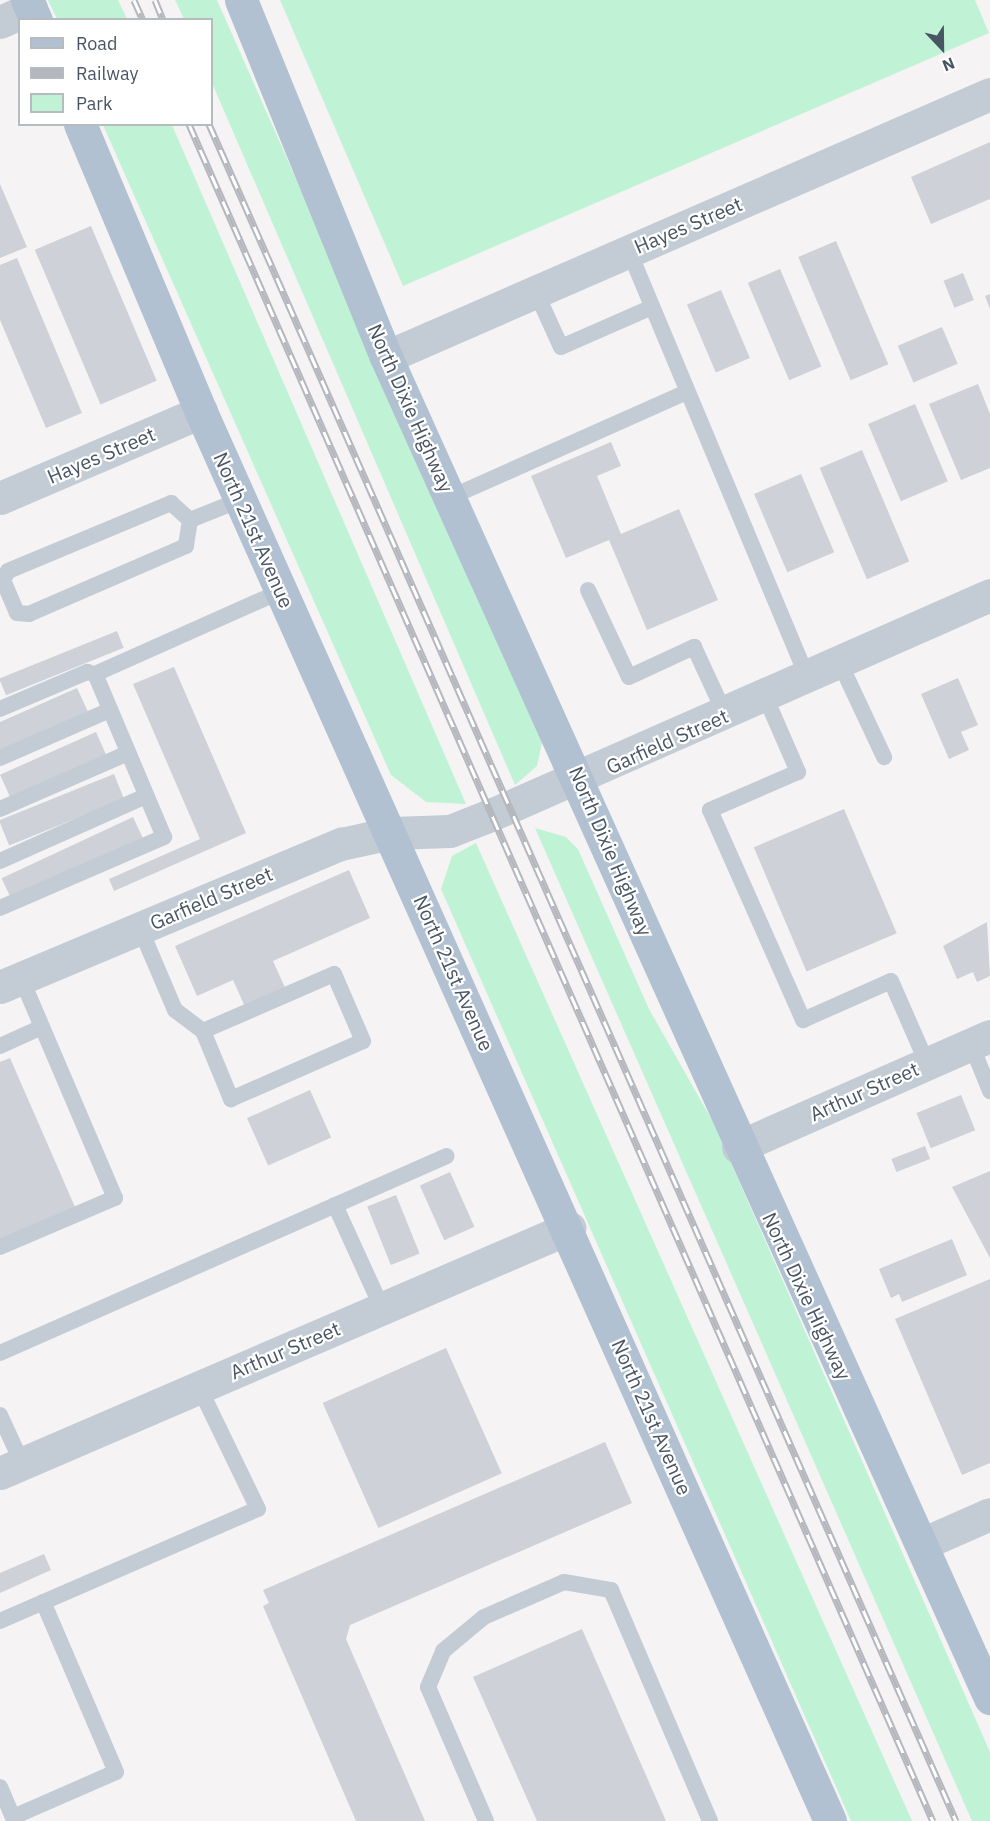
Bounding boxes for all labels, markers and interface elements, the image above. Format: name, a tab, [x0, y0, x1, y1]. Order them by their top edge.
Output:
legend	[18, 18, 213, 126]
north arrow	[912, 18, 972, 78]
text: Road	[76, 32, 117, 55]
text: N	[940, 53, 958, 76]
text: Railway	[76, 62, 138, 85]
text: Park	[76, 92, 112, 115]
street label: Hayes Street	[630, 192, 746, 258]
street label: North Dixie Highway	[363, 320, 459, 496]
street label: Hayes Street	[43, 422, 159, 488]
street label: North 21st Avenue	[209, 448, 299, 612]
street label: Garfield Street	[602, 703, 732, 779]
street label: North Dixie Highway	[564, 763, 658, 939]
street label: Garfield Street	[146, 861, 276, 935]
street label: North 21st Avenue	[409, 891, 499, 1055]
street label: Arthur Street	[806, 1056, 922, 1126]
street label: North Dixie Highway	[758, 1209, 856, 1383]
street label: Arthur Street	[227, 1316, 343, 1384]
street label: North 21st Avenue	[607, 1335, 697, 1499]

